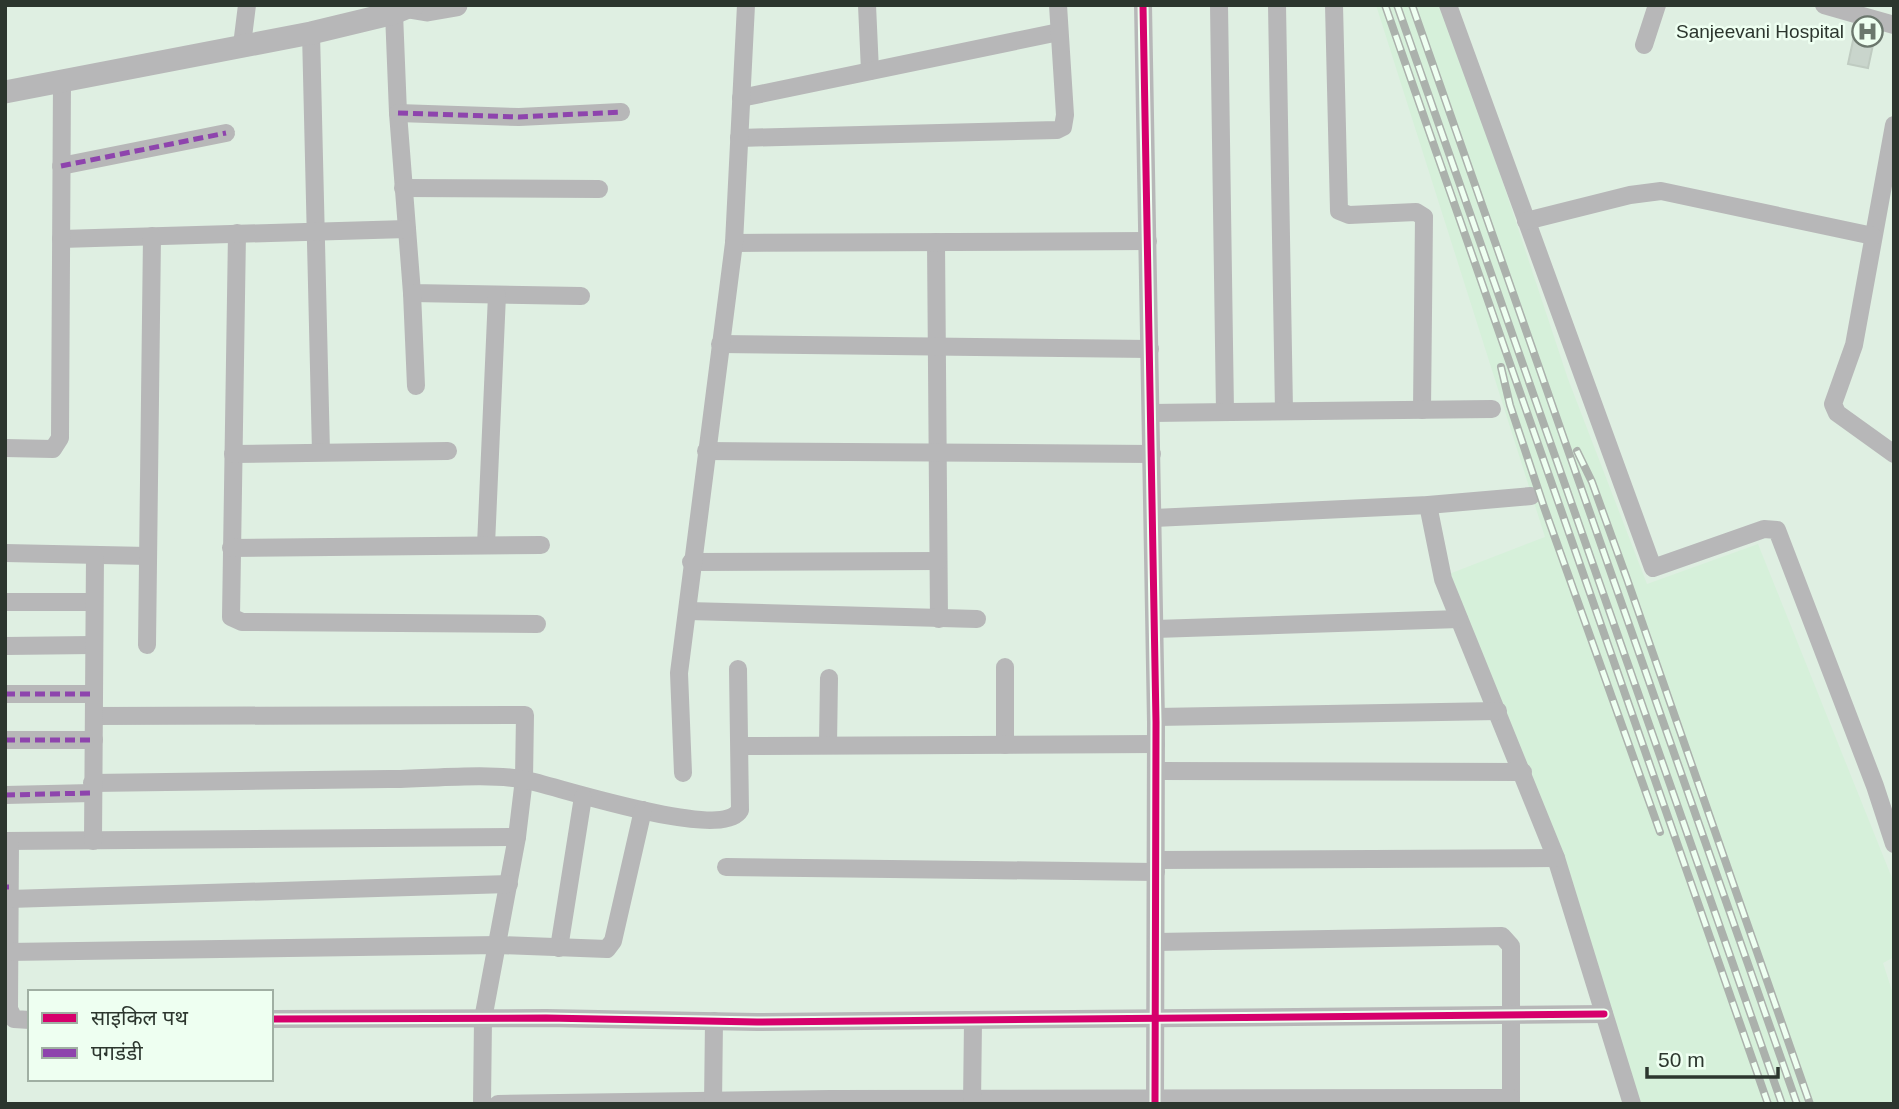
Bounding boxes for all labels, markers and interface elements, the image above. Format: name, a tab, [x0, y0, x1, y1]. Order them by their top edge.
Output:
hospital icon: Sanjeevani Hospital	[1850, 14, 1884, 48]
place label: Sanjeevani Hospital	[1676, 21, 1844, 42]
legend	[28, 990, 273, 1081]
text: साइकिल पथ	[91, 1006, 189, 1029]
scale bar	[1647, 1036, 1778, 1080]
text: पगडंडी	[91, 1041, 143, 1064]
text: 50 m	[1658, 1048, 1705, 1071]

